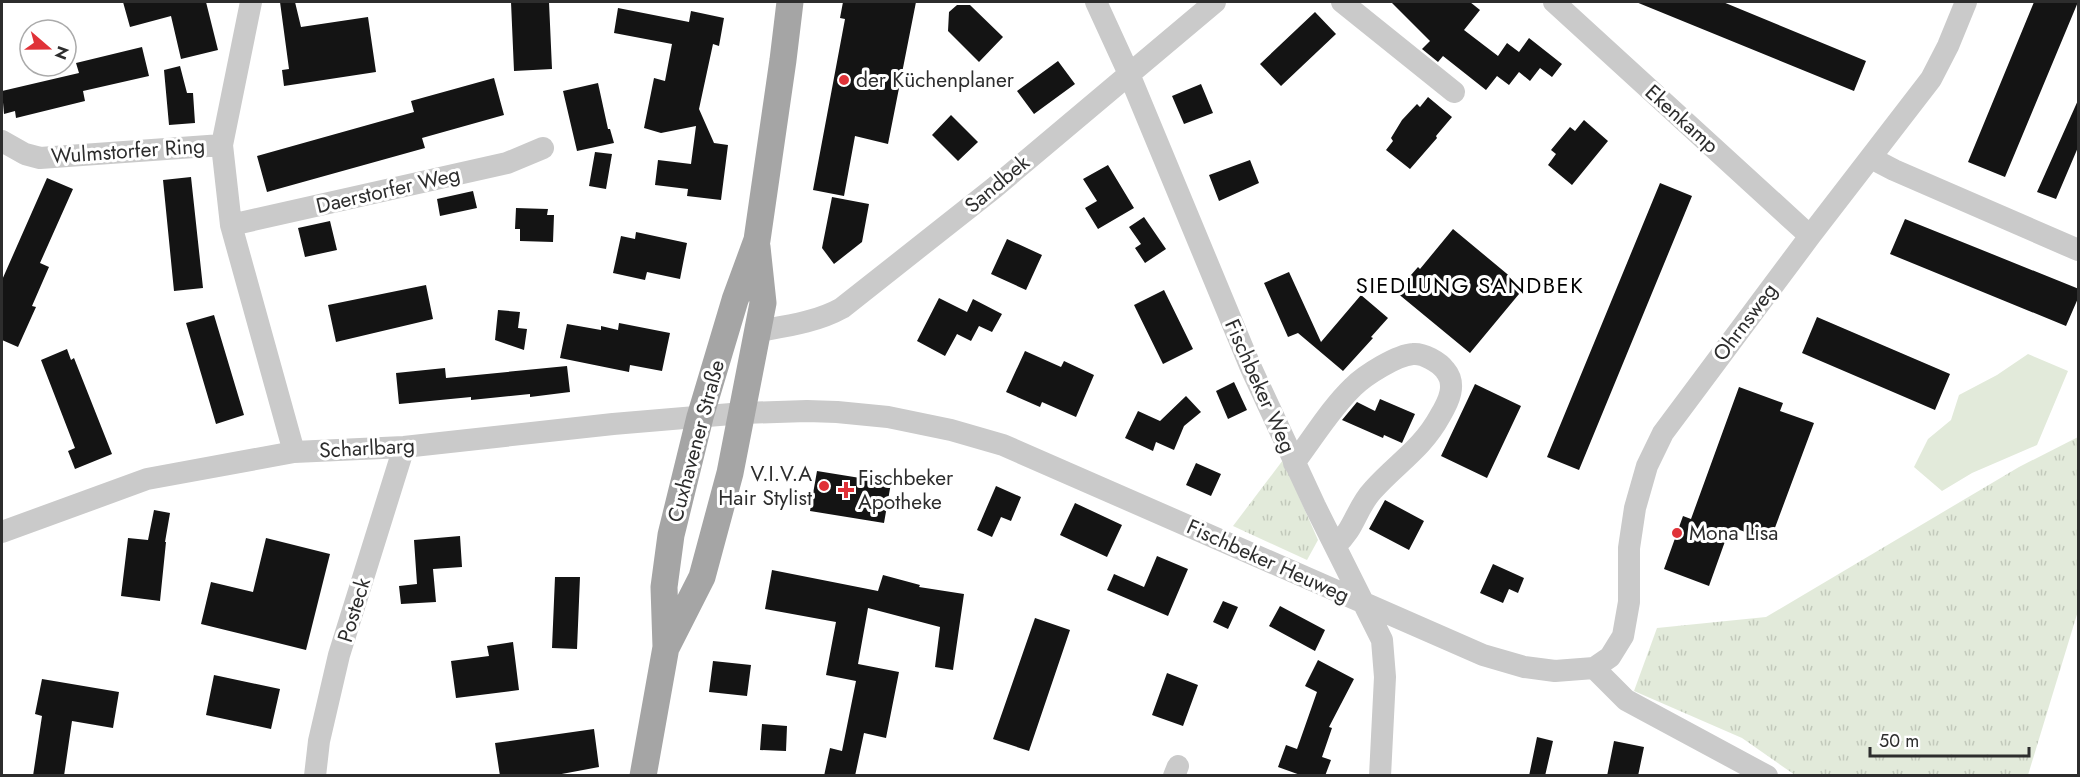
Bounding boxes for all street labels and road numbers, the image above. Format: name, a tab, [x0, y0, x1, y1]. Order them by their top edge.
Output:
street label: Ekenkamp	[1639, 78, 1725, 160]
street label: Wulmstorfer Ring	[50, 131, 206, 171]
street label: Sandbek	[958, 147, 1037, 220]
street label: Daerstorfer Weg	[313, 159, 463, 221]
street label: Ohrnsweg	[1706, 277, 1784, 367]
street label: Fischbeker Weg	[1217, 314, 1303, 458]
street label: Cuxhavener Straße	[660, 356, 732, 525]
street label: Scharlbarg	[318, 431, 416, 465]
street label: Fischbeker Heuweg	[1182, 512, 1354, 610]
street label: Posteck	[330, 573, 378, 646]

